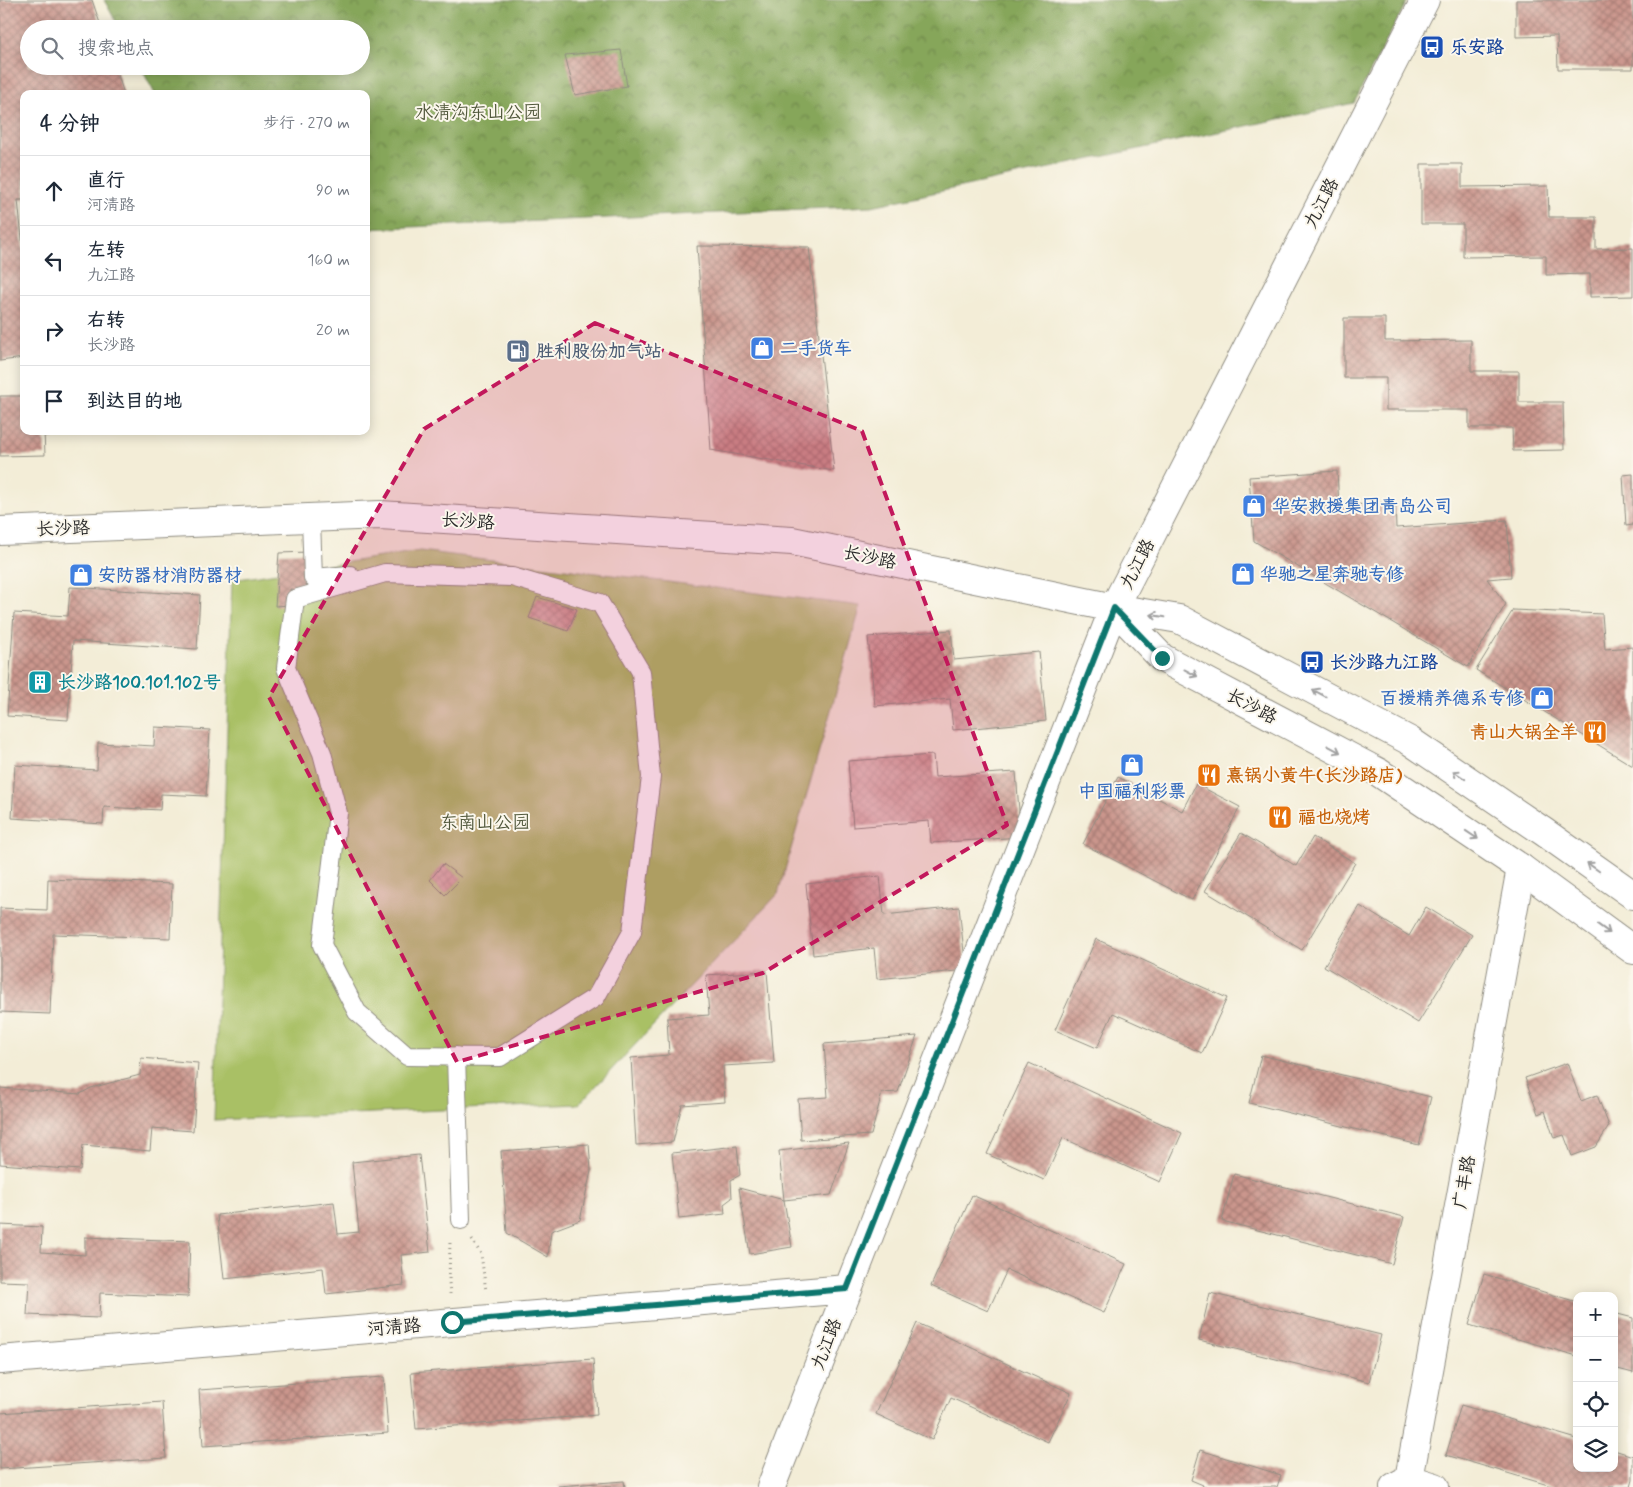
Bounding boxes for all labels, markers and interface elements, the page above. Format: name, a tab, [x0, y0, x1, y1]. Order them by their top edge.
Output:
search box	[20, 20, 370, 75]
icon: search	[38, 34, 66, 62]
bus stop icon: 乐安路	[1419, 34, 1445, 60]
text: 搜索地点	[78, 36, 154, 61]
place label: 乐安路	[1450, 36, 1504, 60]
park label: 水清沟东山公园	[415, 101, 541, 125]
text: 4 分钟	[40, 110, 100, 138]
text: 步行 · 270 m	[263, 113, 350, 134]
text: 直行	[87, 168, 125, 193]
street label: 九江路	[1299, 174, 1345, 233]
icon: ahead	[40, 177, 68, 205]
text: 90 m	[316, 180, 350, 201]
text: 河清路	[87, 195, 135, 216]
text: 左转	[87, 238, 125, 263]
icon: left	[40, 247, 68, 275]
text: 160 m	[307, 250, 350, 271]
text: 九江路	[87, 265, 135, 286]
text: 右转	[87, 308, 125, 333]
icon: right	[40, 317, 68, 345]
text: 20 m	[316, 320, 350, 341]
text: 长沙路	[87, 335, 135, 356]
shop icon: 二手货车	[749, 335, 775, 361]
place label: 二手货车	[780, 337, 852, 361]
fuel station icon: 胜利股份加气站	[505, 338, 531, 364]
place label: 胜利股份加气站	[536, 340, 662, 364]
icon: arrive	[40, 387, 68, 415]
text: 到达目的地	[87, 389, 182, 414]
shop icon: 华安救援集团青岛公司	[1241, 493, 1267, 519]
place label: 华安救援集团青岛公司	[1272, 495, 1452, 519]
street label: 长沙路	[440, 508, 496, 536]
street label: 长沙路	[36, 516, 90, 542]
street label: 九江路	[1115, 535, 1161, 594]
street label: 长沙路	[841, 541, 899, 575]
shop icon: 华驰之星奔驰专修	[1230, 561, 1256, 587]
shop icon: 安防器材消防器材	[68, 562, 94, 588]
place label: 华驰之星奔驰专修	[1260, 563, 1404, 587]
place label: 安防器材消防器材	[98, 564, 242, 588]
one-way arrow	[1150, 610, 1166, 620]
route end	[1151, 647, 1174, 670]
bus stop icon: 长沙路九江路	[1299, 649, 1325, 675]
place label: 长沙路九江路	[1330, 651, 1438, 675]
one-way arrow	[1183, 668, 1198, 678]
building icon: 长沙路100.101.102号	[27, 669, 53, 695]
place label: 长沙路100.101.102号	[58, 671, 221, 695]
street label: 长沙路	[1222, 684, 1281, 730]
shop icon: 百援精养德系专修	[1529, 685, 1555, 711]
place label: 百援精养德系专修	[1380, 687, 1524, 711]
one-way arrow	[1312, 688, 1327, 698]
restaurant icon: 青山大锅全羊	[1582, 719, 1608, 745]
place label: 青山大锅全羊	[1470, 721, 1578, 745]
one-way arrow	[1327, 744, 1342, 754]
shop icon: 中国福利彩票	[1119, 752, 1145, 778]
restaurant icon: 熹锅小黄牛(长沙路店)	[1196, 762, 1222, 788]
place label: 熹锅小黄牛(长沙路店)	[1226, 764, 1403, 788]
one-way arrow	[1452, 770, 1466, 780]
place label: 中国福利彩票	[1078, 780, 1186, 804]
restaurant icon: 福也烧烤	[1267, 804, 1293, 830]
place label: 福也烧烤	[1298, 806, 1370, 830]
park label: 东南山公园	[440, 811, 530, 835]
one-way arrow	[1464, 830, 1478, 840]
one-way arrow	[1586, 862, 1600, 872]
one-way arrow	[1597, 924, 1611, 934]
street label: 广丰路	[1448, 1154, 1481, 1211]
map controls	[1573, 1292, 1618, 1472]
button: +	[1573, 1292, 1618, 1337]
route start	[441, 1311, 464, 1334]
street label: 河清路	[366, 1314, 422, 1342]
street label: 九江路	[806, 1315, 848, 1374]
button: −	[1573, 1337, 1618, 1382]
button: locate	[1573, 1382, 1618, 1427]
button: layers	[1573, 1427, 1618, 1472]

